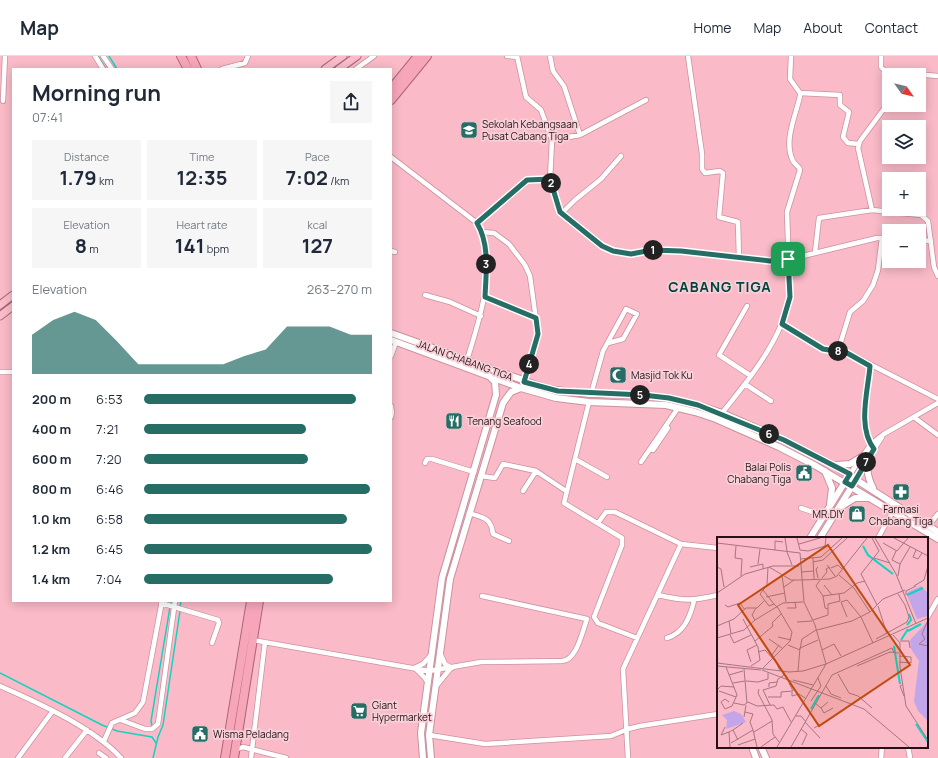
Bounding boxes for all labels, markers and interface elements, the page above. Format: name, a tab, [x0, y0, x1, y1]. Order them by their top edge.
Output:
text: Map	[20, 15, 59, 41]
text: Home	[694, 18, 731, 37]
text: Map	[753, 18, 781, 37]
text: About	[803, 18, 843, 37]
text: Contact	[865, 18, 918, 37]
north arrow	[882, 68, 926, 112]
map controls	[882, 68, 926, 268]
text: Morning run	[32, 78, 161, 108]
button: share	[330, 81, 372, 123]
text: 07:41	[32, 108, 63, 126]
place label: Sekolah Kebangsaan Pusat Cabang Tiga	[482, 117, 578, 143]
school or university icon: Sekolah Kebangsaan Pusat Cabang Tiga	[459, 120, 479, 140]
button: layers	[882, 120, 926, 164]
text: Distance	[64, 149, 109, 164]
text: Time	[190, 149, 214, 164]
text: Pace	[305, 149, 330, 164]
text: 1.79	[60, 164, 97, 191]
text: 12:35	[177, 164, 227, 191]
text: 7:02	[285, 164, 328, 191]
button: +	[882, 172, 926, 216]
text: km	[97, 173, 114, 188]
text: /km	[328, 173, 349, 188]
pin: 2	[541, 173, 561, 193]
text: 2	[548, 175, 554, 190]
text: Elevation	[63, 217, 110, 232]
text: Heart rate	[176, 217, 228, 232]
text: kcal	[307, 217, 327, 232]
button: −	[882, 224, 926, 268]
text: 8	[75, 232, 87, 259]
text: 141	[175, 232, 205, 259]
text: 127	[302, 232, 333, 259]
pin: 1	[643, 240, 663, 260]
text: m	[87, 241, 99, 256]
text: bpm	[205, 241, 229, 256]
text: 1	[651, 242, 655, 257]
pin	[771, 242, 805, 276]
icon: arrive	[777, 248, 799, 270]
pin: 3	[476, 254, 496, 274]
text: 3	[483, 256, 489, 271]
district label: CABANG TIGA	[668, 277, 772, 296]
text: Elevation	[32, 280, 87, 298]
text: 263–270 m	[307, 280, 372, 298]
street label: JALAN CHABANG TIGA	[415, 336, 516, 384]
pin: 8	[828, 341, 848, 361]
text: 8	[835, 343, 841, 358]
pin: 4	[519, 354, 539, 374]
text: 4	[526, 356, 532, 371]
mosque icon: Masjid Tok Ku	[608, 365, 628, 385]
place label: Masjid Tok Ku	[631, 368, 693, 382]
pin: 5	[630, 385, 650, 405]
text: 5	[637, 387, 643, 402]
text: 200 m	[32, 390, 71, 408]
text: 6:53	[96, 390, 123, 408]
restaurant icon: Tenang Seafood	[444, 411, 464, 431]
place label: Tenang Seafood	[467, 414, 542, 428]
text: 400 m	[32, 420, 71, 438]
text: 7:21	[96, 420, 119, 438]
pin: 6	[759, 424, 779, 444]
text: 6	[766, 426, 772, 441]
text: 600 m	[32, 450, 71, 468]
text: 7:20	[96, 450, 122, 468]
pin: 7	[856, 452, 876, 472]
text: 7	[863, 454, 869, 469]
place label: Balai Polis Chabang Tiga	[727, 460, 791, 486]
public building icon: Balai Polis Chabang Tiga	[794, 463, 814, 483]
text: 800 m	[32, 480, 71, 498]
text: 6:46	[96, 480, 124, 498]
pharmacy icon: Farmasi Chabang Tiga	[891, 482, 911, 502]
place label: Farmasi Chabang Tiga	[869, 502, 933, 528]
shop icon: MR.DIY	[847, 504, 867, 524]
place label: MR.DIY	[813, 507, 844, 521]
text: 1.0 km	[32, 510, 71, 528]
text: 6:58	[96, 510, 123, 528]
inset map	[717, 537, 928, 748]
text: 1.2 km	[32, 540, 70, 558]
text: 6:45	[96, 540, 123, 558]
text: 1.4 km	[32, 570, 70, 588]
text: 7:04	[96, 570, 122, 588]
place label: Giant Hypermarket	[372, 698, 432, 724]
supermarket icon: Giant Hypermarket	[349, 701, 369, 721]
public building icon: Wisma Peladang	[190, 724, 210, 744]
place label: Wisma Peladang	[213, 727, 289, 741]

